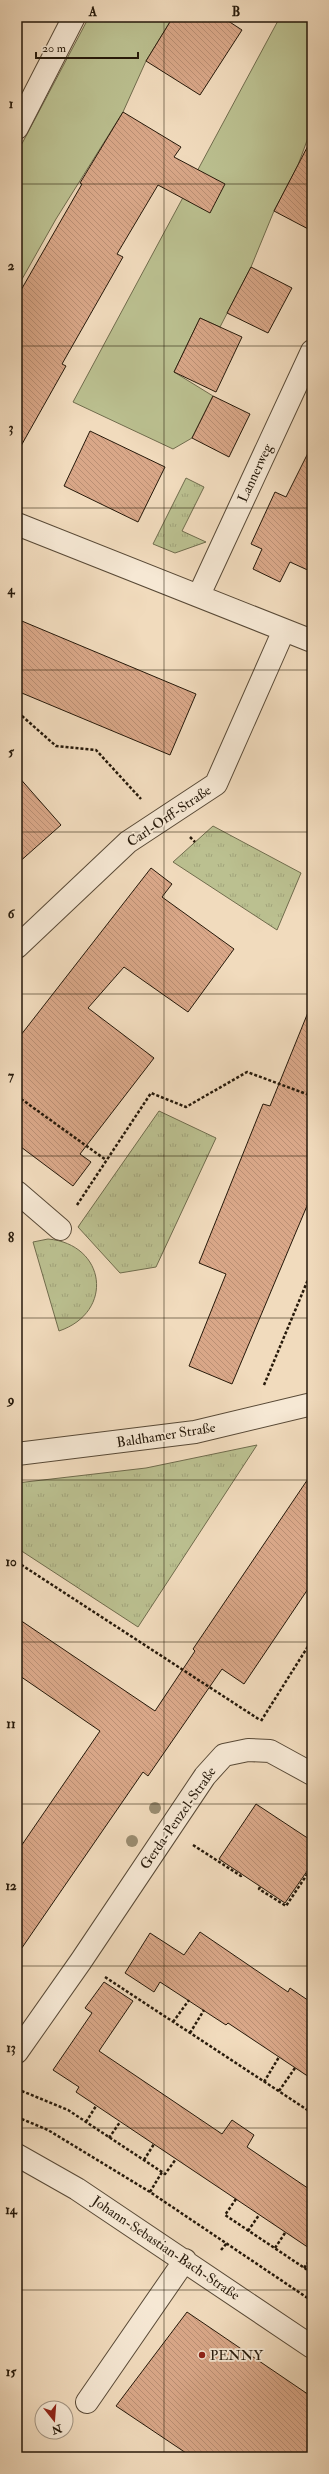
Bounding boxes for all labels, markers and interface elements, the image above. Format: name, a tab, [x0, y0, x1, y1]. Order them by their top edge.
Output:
text: A	[88, 4, 98, 20]
text: B	[232, 4, 240, 20]
scale bar	[36, 34, 138, 60]
text: 20 m	[42, 41, 67, 56]
text: 1	[9, 96, 14, 112]
text: 2	[8, 258, 15, 274]
text: 3	[9, 420, 14, 436]
street label: Lannerweg	[234, 440, 276, 505]
text: 4	[6, 582, 15, 598]
text: 5	[8, 744, 14, 760]
street label: Carl-Orff-Straße	[124, 782, 214, 850]
text: 6	[8, 906, 16, 922]
text: 7	[8, 1068, 15, 1084]
text: 8	[8, 1230, 14, 1246]
text: 9	[6, 1392, 15, 1408]
street label: Baldhamer Straße	[115, 1419, 217, 1451]
text: 10	[5, 1554, 17, 1570]
text: 11	[6, 1716, 16, 1732]
street label: Gerda-Penzel-Straße	[136, 1763, 220, 1872]
text: 12	[5, 1878, 17, 1894]
text: 13	[6, 2040, 16, 2056]
street label: Johann-Sebastian-Bach-Straße	[88, 2192, 243, 2304]
text: 14	[5, 2202, 18, 2218]
place label: PENNY	[210, 2347, 264, 2364]
marker: PENNY	[197, 2350, 207, 2360]
text: 15	[6, 2364, 16, 2380]
north arrow	[34, 2400, 74, 2440]
text: N	[49, 2421, 64, 2437]

